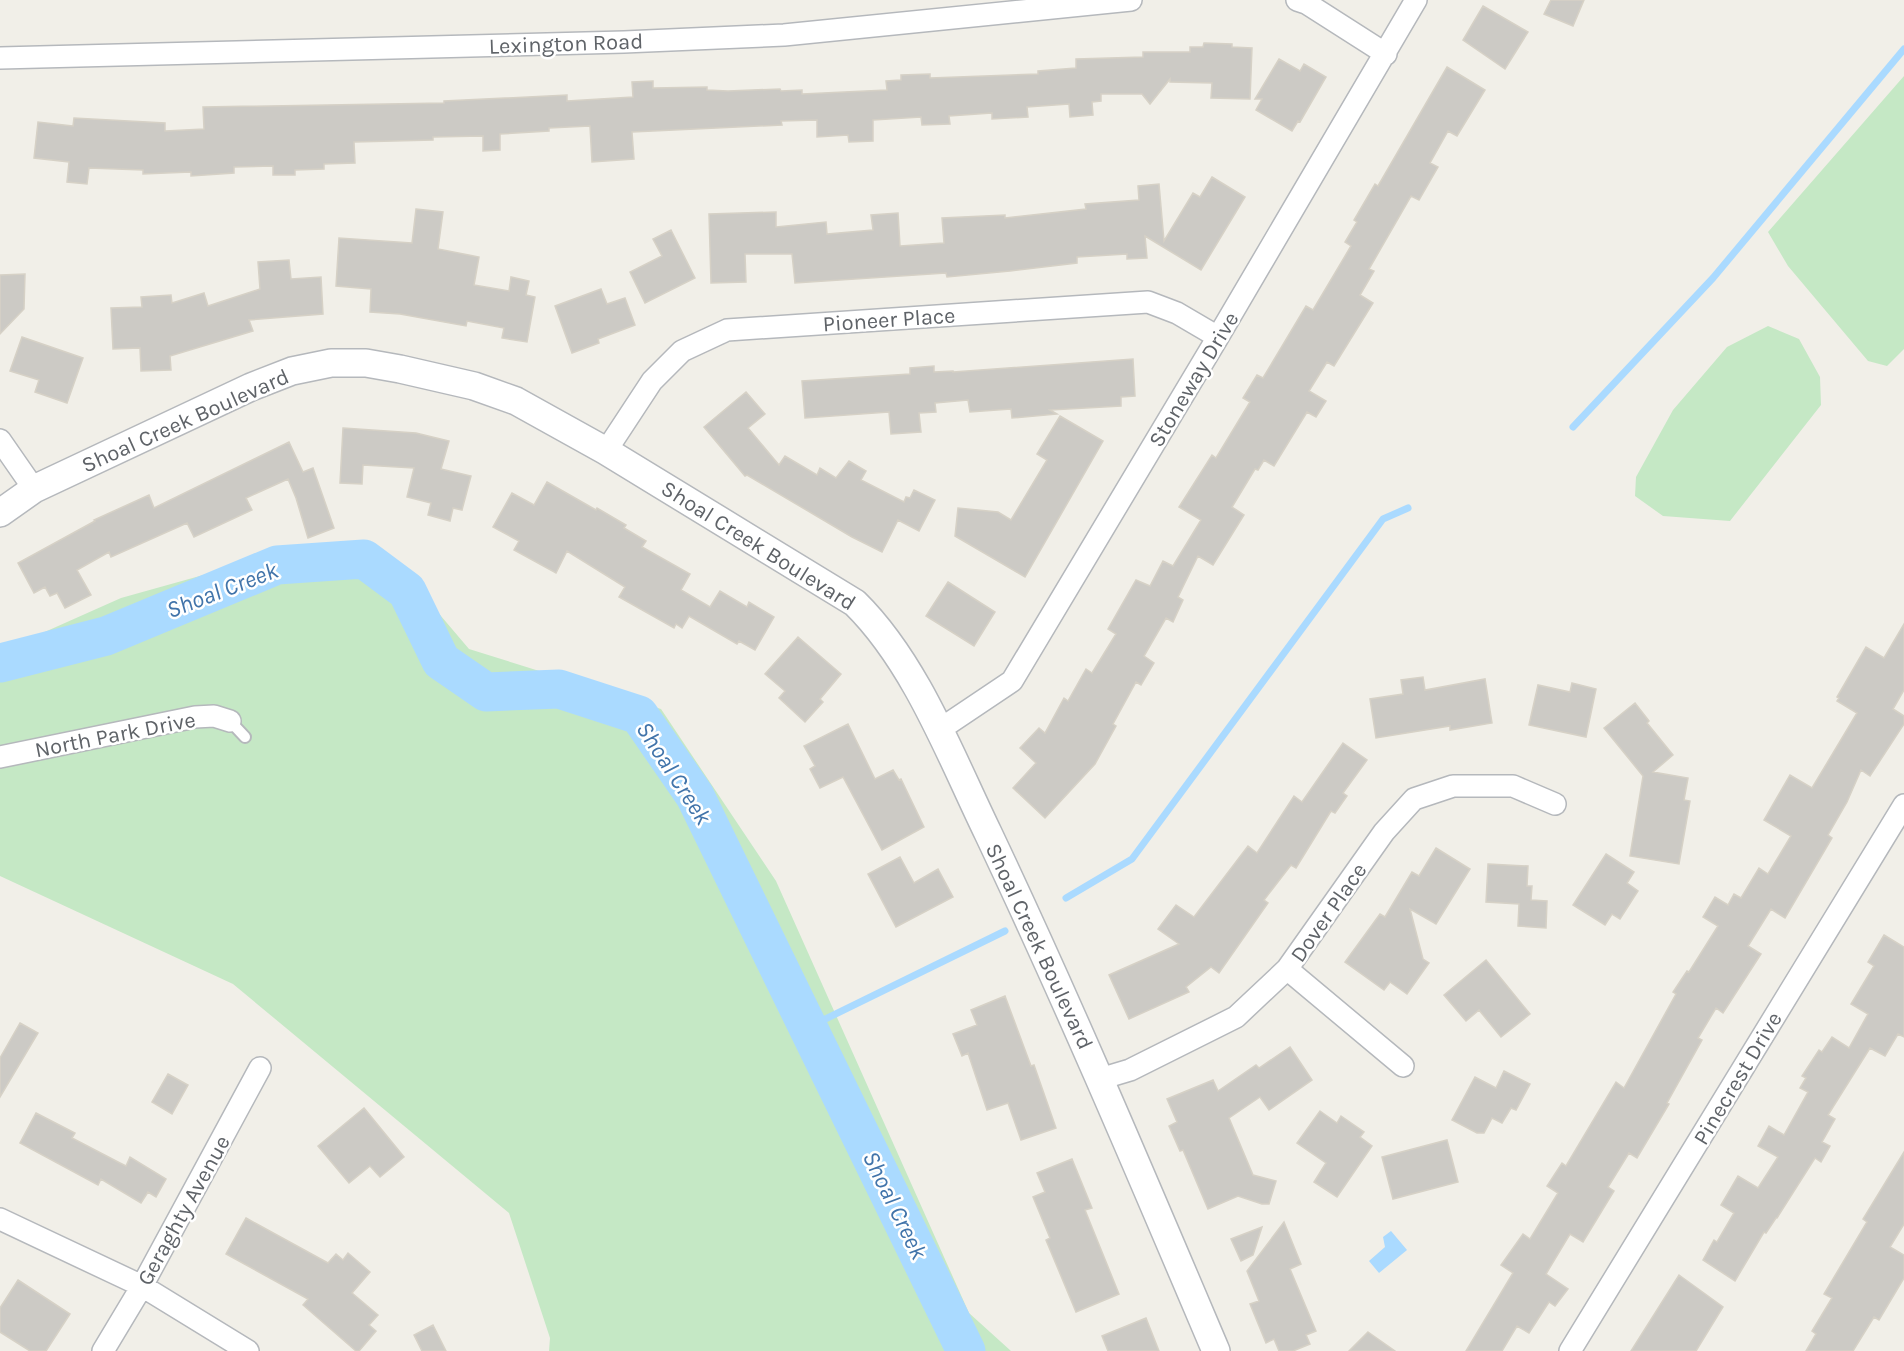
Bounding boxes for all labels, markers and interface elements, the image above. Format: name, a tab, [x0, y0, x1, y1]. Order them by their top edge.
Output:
street label: Lexington Road	[488, 28, 644, 60]
street label: Pioneer Place	[822, 302, 956, 338]
street label: Stoneway Drive	[1143, 307, 1244, 452]
street label: Shoal Creek Boulevard	[78, 363, 293, 478]
street label: Shoal Creek Boulevard	[656, 475, 861, 616]
water label: Shoal Creek	[162, 556, 282, 624]
street label: North Park Drive	[33, 707, 198, 763]
water label: Shoal Creek	[630, 716, 718, 830]
street label: Shoal Creek Boulevard	[980, 839, 1098, 1054]
street label: Dover Place	[1285, 858, 1372, 967]
street label: Pinecrest Drive	[1688, 1007, 1788, 1150]
street label: Geraghty Avenue	[132, 1131, 236, 1290]
water label: Shoal Creek	[857, 1146, 934, 1264]

